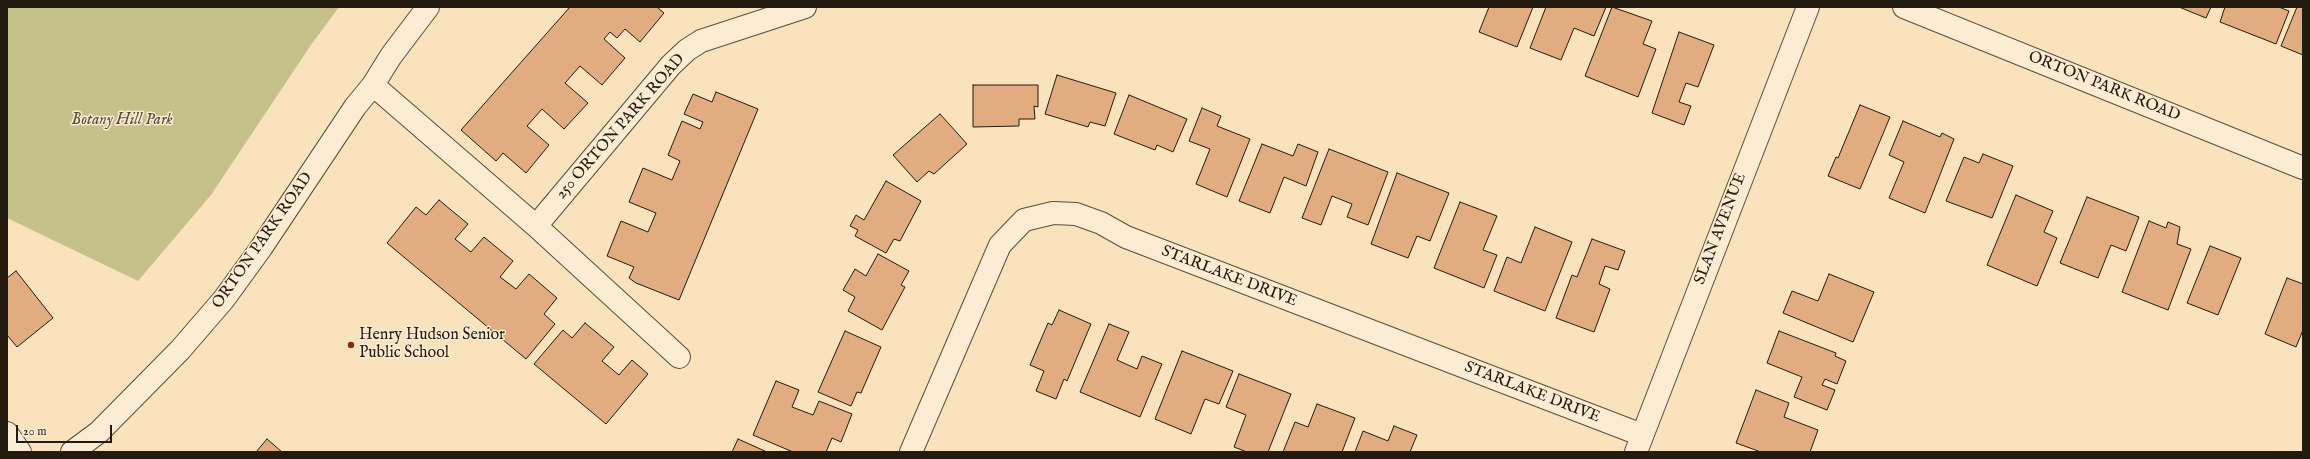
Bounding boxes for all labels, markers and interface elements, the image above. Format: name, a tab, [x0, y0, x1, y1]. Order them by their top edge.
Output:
street label: ORTON PARK ROAD	[2025, 48, 2183, 126]
street label: 250 ORTON PARK ROAD	[553, 50, 689, 204]
park label: Botany Hill Park	[71, 111, 173, 131]
street label: ORTON PARK ROAD	[209, 169, 317, 313]
street label: SLAN AVENUE	[1691, 171, 1751, 287]
street label: STARLAKE DRIVE	[1158, 242, 1300, 312]
place label: Henry Hudson Senior Public School	[359, 326, 505, 364]
marker: Henry Hudson Senior Public School	[346, 340, 356, 350]
street label: STARLAKE DRIVE	[1461, 358, 1603, 428]
scale bar	[18, 417, 114, 443]
text: 20 m	[23, 424, 46, 439]

